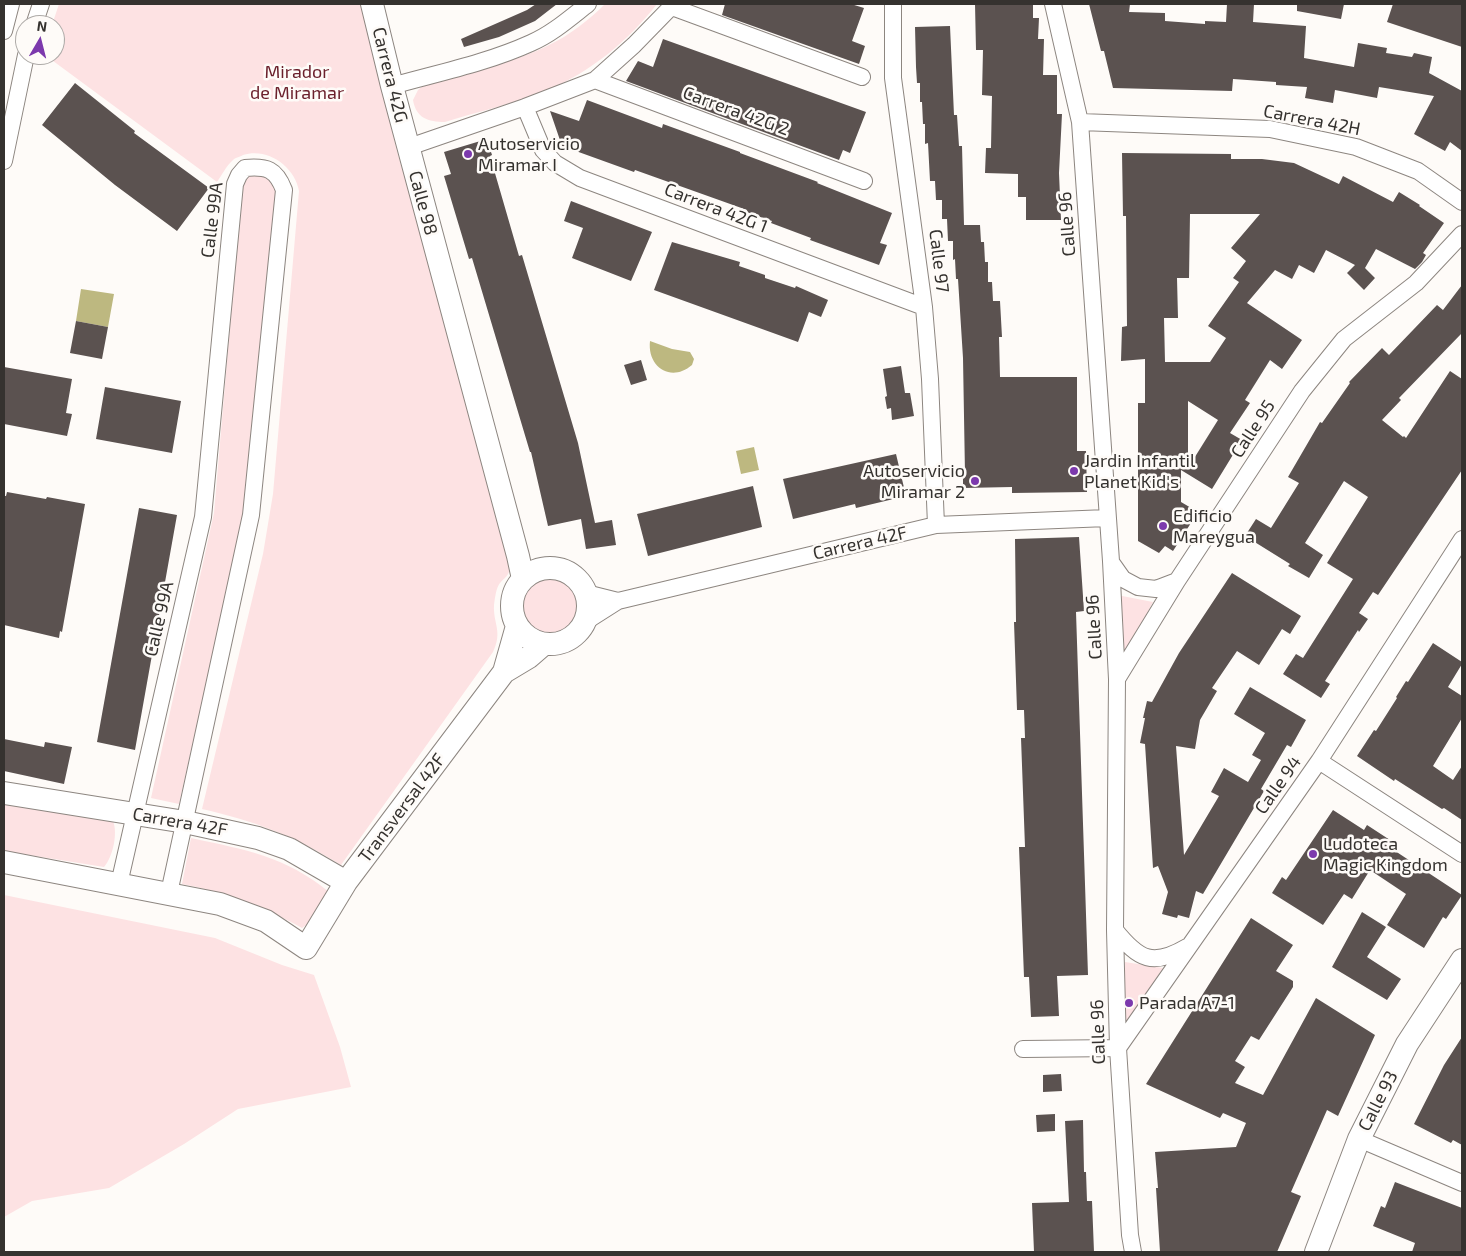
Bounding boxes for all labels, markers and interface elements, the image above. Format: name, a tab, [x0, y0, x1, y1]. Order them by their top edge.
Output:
north arrow	[15, 15, 65, 65]
text: N	[36, 17, 48, 35]
street label: Carrera 42G	[368, 25, 412, 125]
park label: Mirador de Miramar	[250, 61, 344, 104]
street label: Carrera 42G 2	[680, 82, 792, 140]
street label: Carrera 42H	[1262, 100, 1362, 140]
place label: Autoservicio Miramar I	[478, 133, 580, 176]
marker: Autoservicio Miramar I	[462, 148, 474, 160]
street label: Calle 98	[404, 168, 442, 238]
street label: Carrera 42G 1	[661, 178, 771, 238]
street label: Calle 99A	[197, 181, 227, 259]
street label: Calle 96	[1054, 191, 1080, 257]
street label: Calle 97	[924, 228, 954, 294]
street label: Calle 95	[1226, 396, 1280, 462]
place label: Jardin Infantil Planet Kid's	[1084, 450, 1195, 492]
place label: Autoservicio Miramar 2	[863, 460, 965, 502]
marker: Jardin Infantil Planet Kid's	[1068, 465, 1080, 477]
marker: Autoservicio Miramar 2	[969, 475, 981, 487]
place label: Edificio Mareygua	[1173, 505, 1255, 548]
marker: Edificio Mareygua	[1157, 520, 1169, 532]
street label: Carrera 42F	[811, 522, 909, 564]
street label: Calle 99A	[140, 579, 178, 659]
street label: Calle 96	[1082, 594, 1106, 660]
street label: Transversal 42F	[354, 749, 450, 867]
street label: Calle 94	[1250, 752, 1306, 818]
street label: Carrera 42F	[131, 803, 229, 841]
place label: Ludoteca Magic Kingdom	[1323, 833, 1448, 876]
marker: Ludoteca Magic Kingdom	[1307, 848, 1319, 860]
place label: Parada A7-1	[1139, 992, 1235, 1014]
marker: Parada A7-1	[1123, 997, 1135, 1009]
street label: Calle 96	[1086, 999, 1110, 1065]
street label: Calle 93	[1354, 1067, 1402, 1135]

